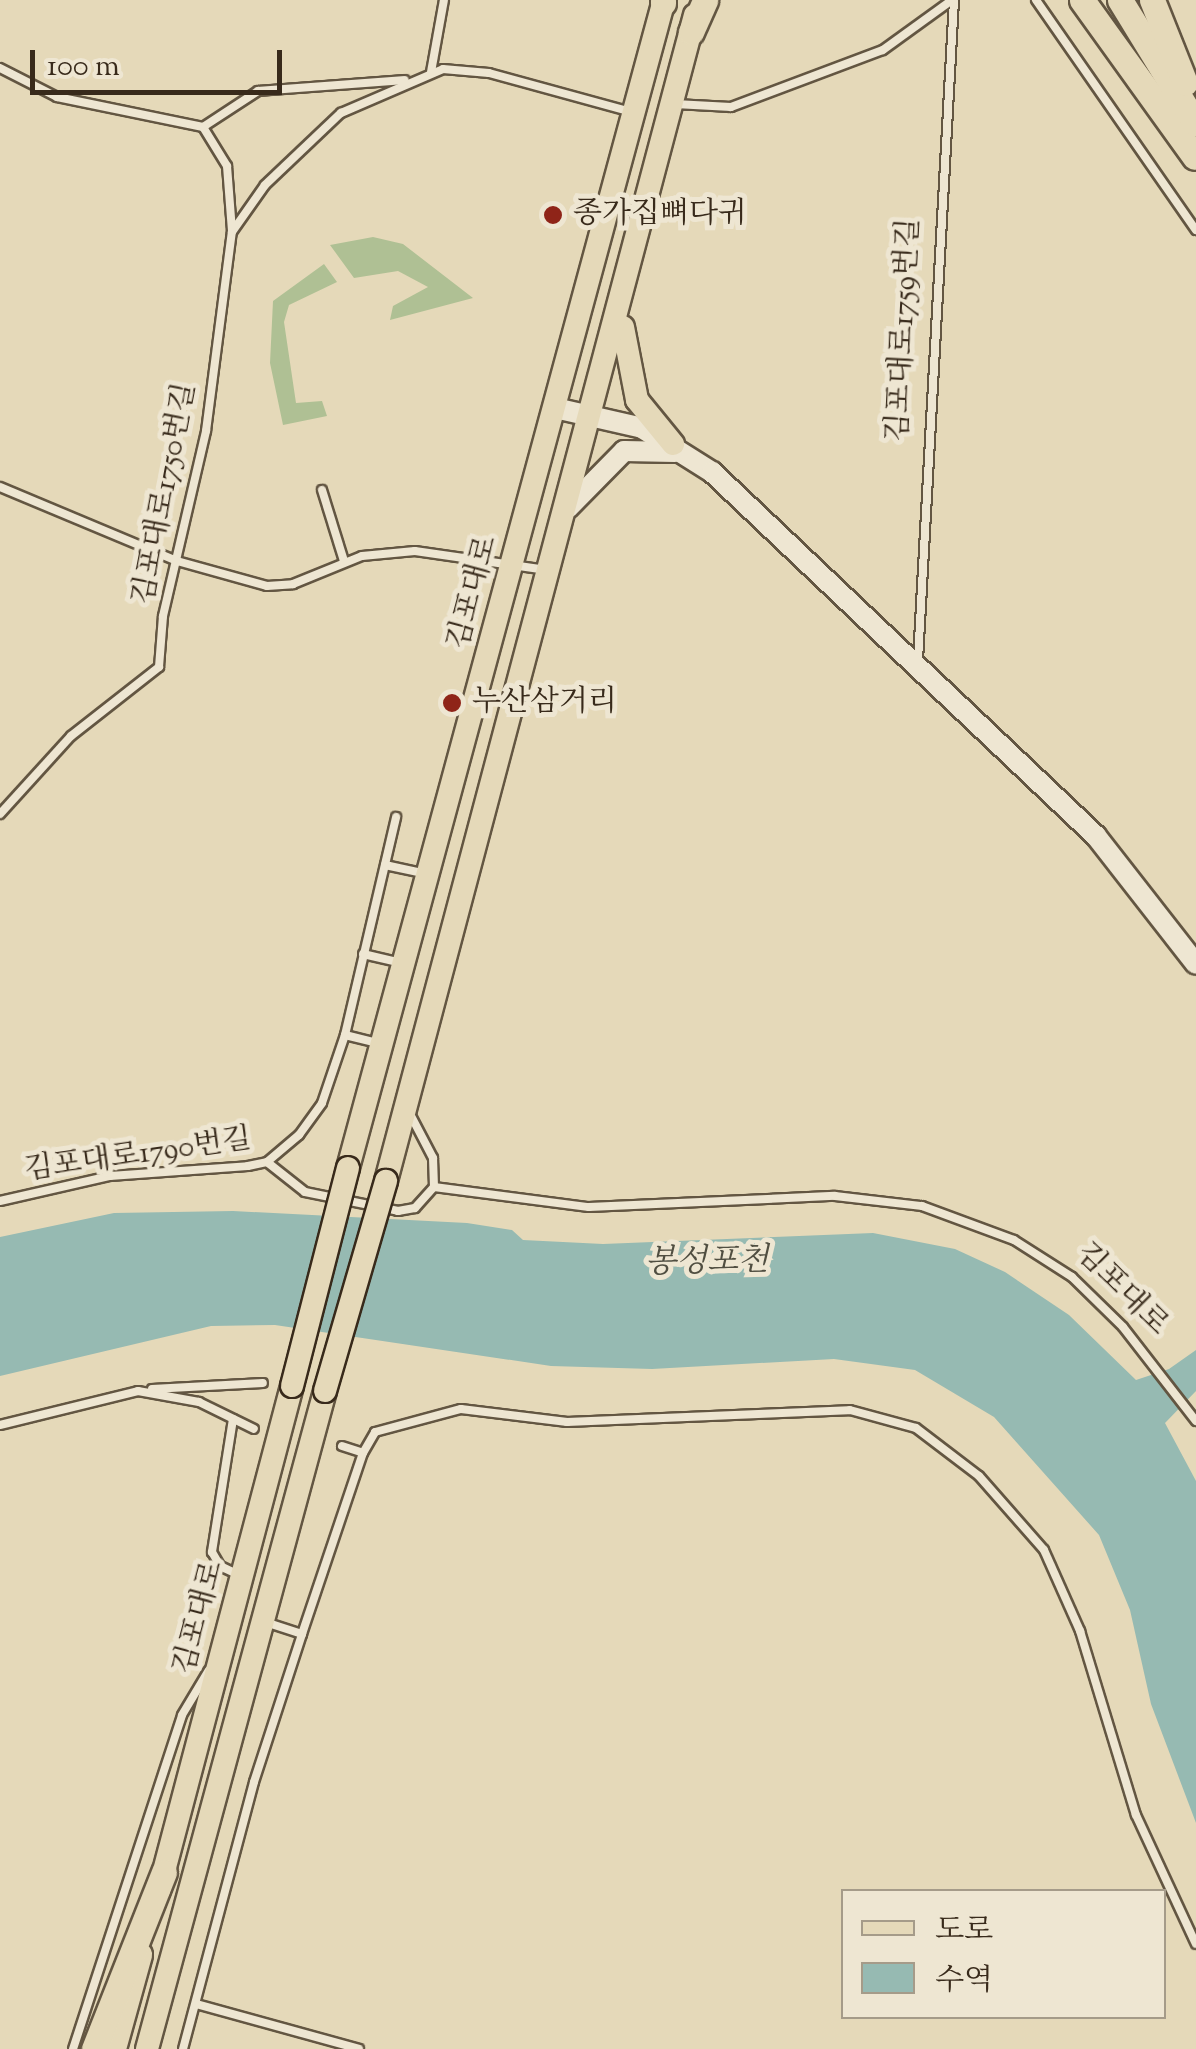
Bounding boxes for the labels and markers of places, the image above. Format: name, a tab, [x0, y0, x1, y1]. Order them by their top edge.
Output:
place label: 종가집뼈다귀	[573, 197, 747, 233]
marker: 종가집뼈다귀	[542, 204, 564, 226]
place label: 누산삼거리	[472, 685, 617, 721]
marker: 누산삼거리	[441, 692, 463, 714]

